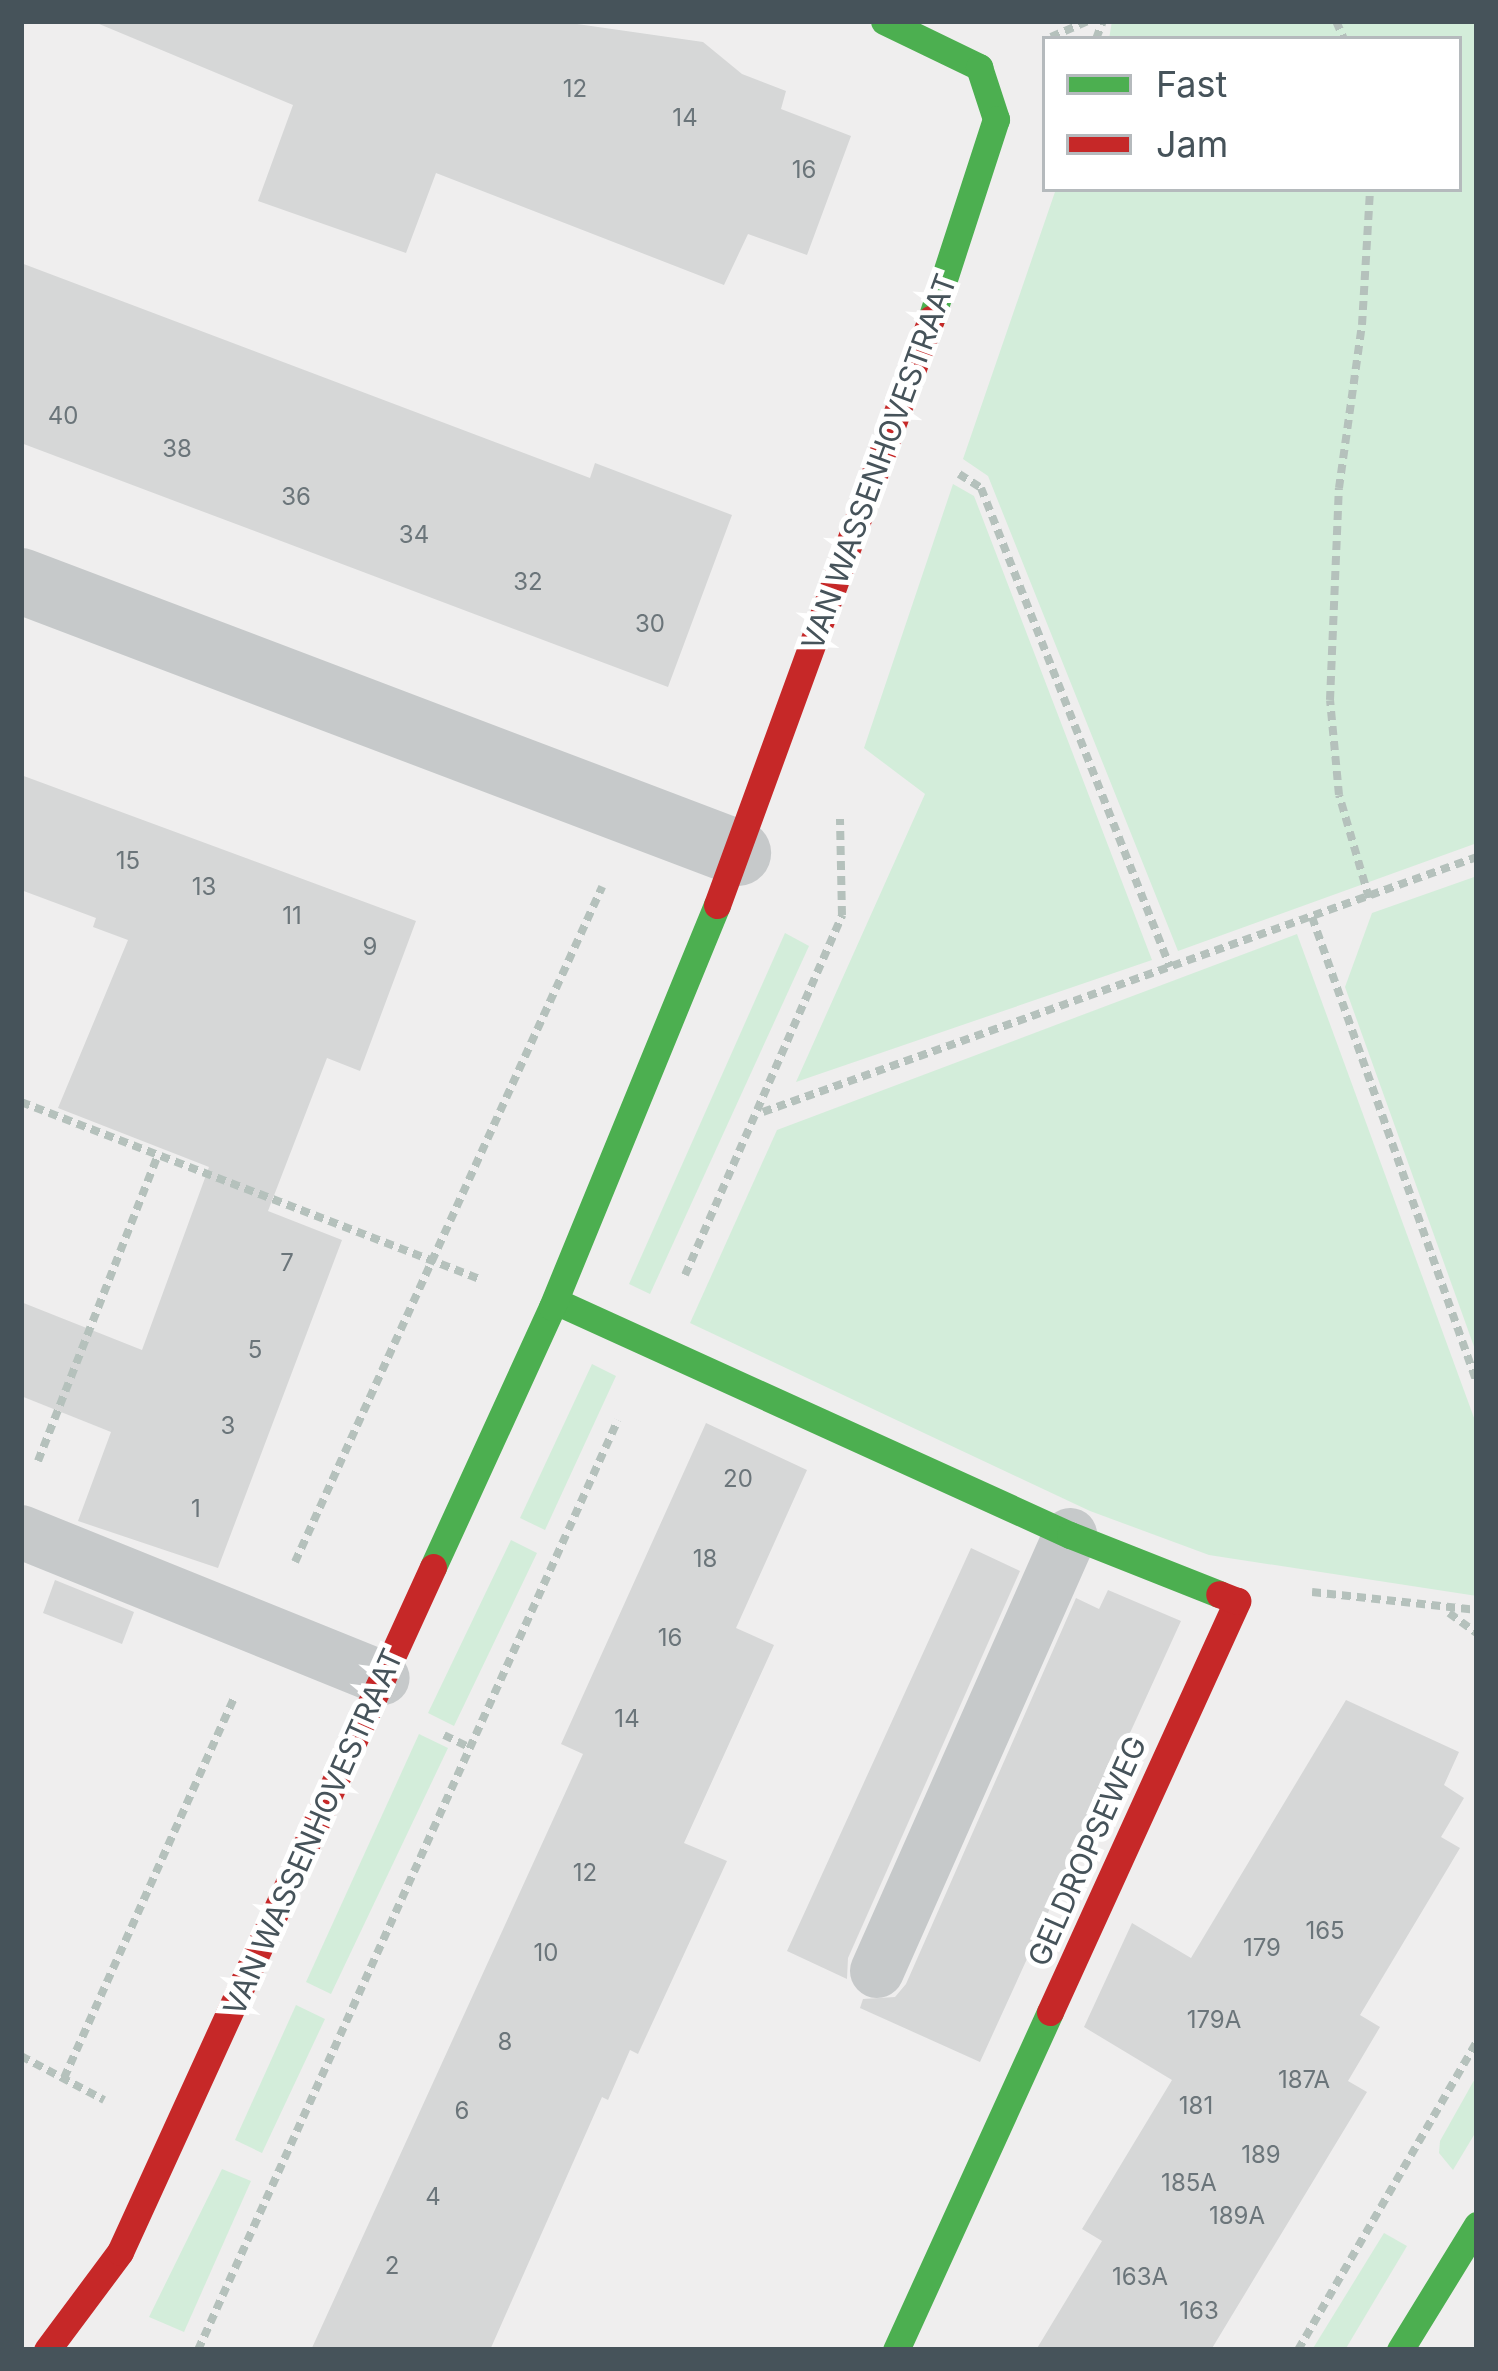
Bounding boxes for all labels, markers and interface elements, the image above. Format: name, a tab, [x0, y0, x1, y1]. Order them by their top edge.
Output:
legend	[1042, 36, 1462, 192]
text: Fast	[1156, 62, 1227, 106]
house number: 12	[563, 75, 587, 103]
house number: 14	[672, 104, 698, 132]
text: Jam	[1156, 122, 1228, 166]
house number: 16	[792, 156, 816, 184]
street label: VAN WASSENHOVESTRAAT	[794, 269, 964, 655]
house number: 40	[48, 402, 78, 430]
house number: 38	[162, 435, 192, 463]
house number: 36	[281, 483, 311, 511]
house number: 34	[399, 521, 429, 549]
house number: 32	[513, 568, 543, 596]
house number: 30	[635, 610, 665, 638]
house number: 15	[116, 847, 140, 875]
house number: 13	[192, 873, 216, 901]
house number: 11	[282, 902, 302, 930]
house number: 9	[363, 933, 377, 961]
house number: 7	[280, 1249, 294, 1277]
house number: 5	[248, 1336, 262, 1364]
house number: 3	[221, 1412, 235, 1440]
house number: 20	[723, 1465, 753, 1493]
house number: 1	[191, 1495, 201, 1523]
house number: 18	[693, 1545, 717, 1573]
house number: 16	[658, 1624, 682, 1652]
street label: VAN WASSENHOVESTRAAT	[216, 1643, 410, 2021]
house number: 14	[614, 1705, 640, 1733]
street label: GELDROPSEWEG	[1020, 1731, 1154, 1971]
house number: 12	[573, 1859, 597, 1887]
house number: 165	[1305, 1917, 1345, 1945]
house number: 179	[1243, 1934, 1281, 1962]
house number: 10	[534, 1939, 558, 1967]
house number: 179A	[1187, 2006, 1241, 2034]
house number: 8	[498, 2028, 512, 2056]
house number: 187A	[1278, 2066, 1330, 2094]
house number: 181	[1179, 2092, 1213, 2120]
house number: 6	[455, 2097, 469, 2125]
house number: 189	[1241, 2141, 1281, 2169]
house number: 185A	[1161, 2169, 1217, 2197]
house number: 4	[425, 2183, 441, 2211]
house number: 189A	[1209, 2202, 1265, 2230]
house number: 2	[385, 2252, 399, 2280]
house number: 163A	[1112, 2263, 1168, 2291]
house number: 163	[1179, 2297, 1219, 2325]

